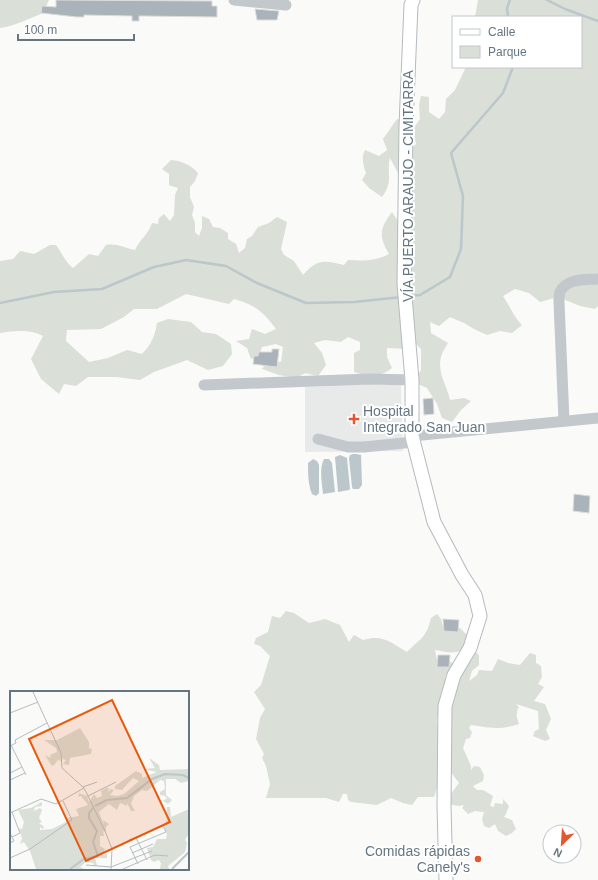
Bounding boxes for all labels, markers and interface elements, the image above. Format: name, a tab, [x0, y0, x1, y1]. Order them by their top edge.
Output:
scale bar	[18, 16, 134, 42]
legend	[452, 16, 582, 68]
text: 100 m	[24, 23, 57, 37]
text: Calle	[488, 25, 516, 39]
text: Parque	[488, 45, 527, 59]
street label: VÍA PUERTO ARAUJO - CIMITARRA	[400, 69, 416, 302]
place label: Hospital Integrado San Juan	[363, 403, 485, 435]
marker: Hospital Integrado San Juan	[348, 413, 360, 425]
inset map	[10, 691, 189, 870]
north arrow	[542, 824, 582, 864]
place label: Comidas rápidas Canely's	[365, 843, 470, 875]
text: N	[552, 846, 564, 860]
marker: Comidas rápidas Canely's	[473, 854, 483, 864]

